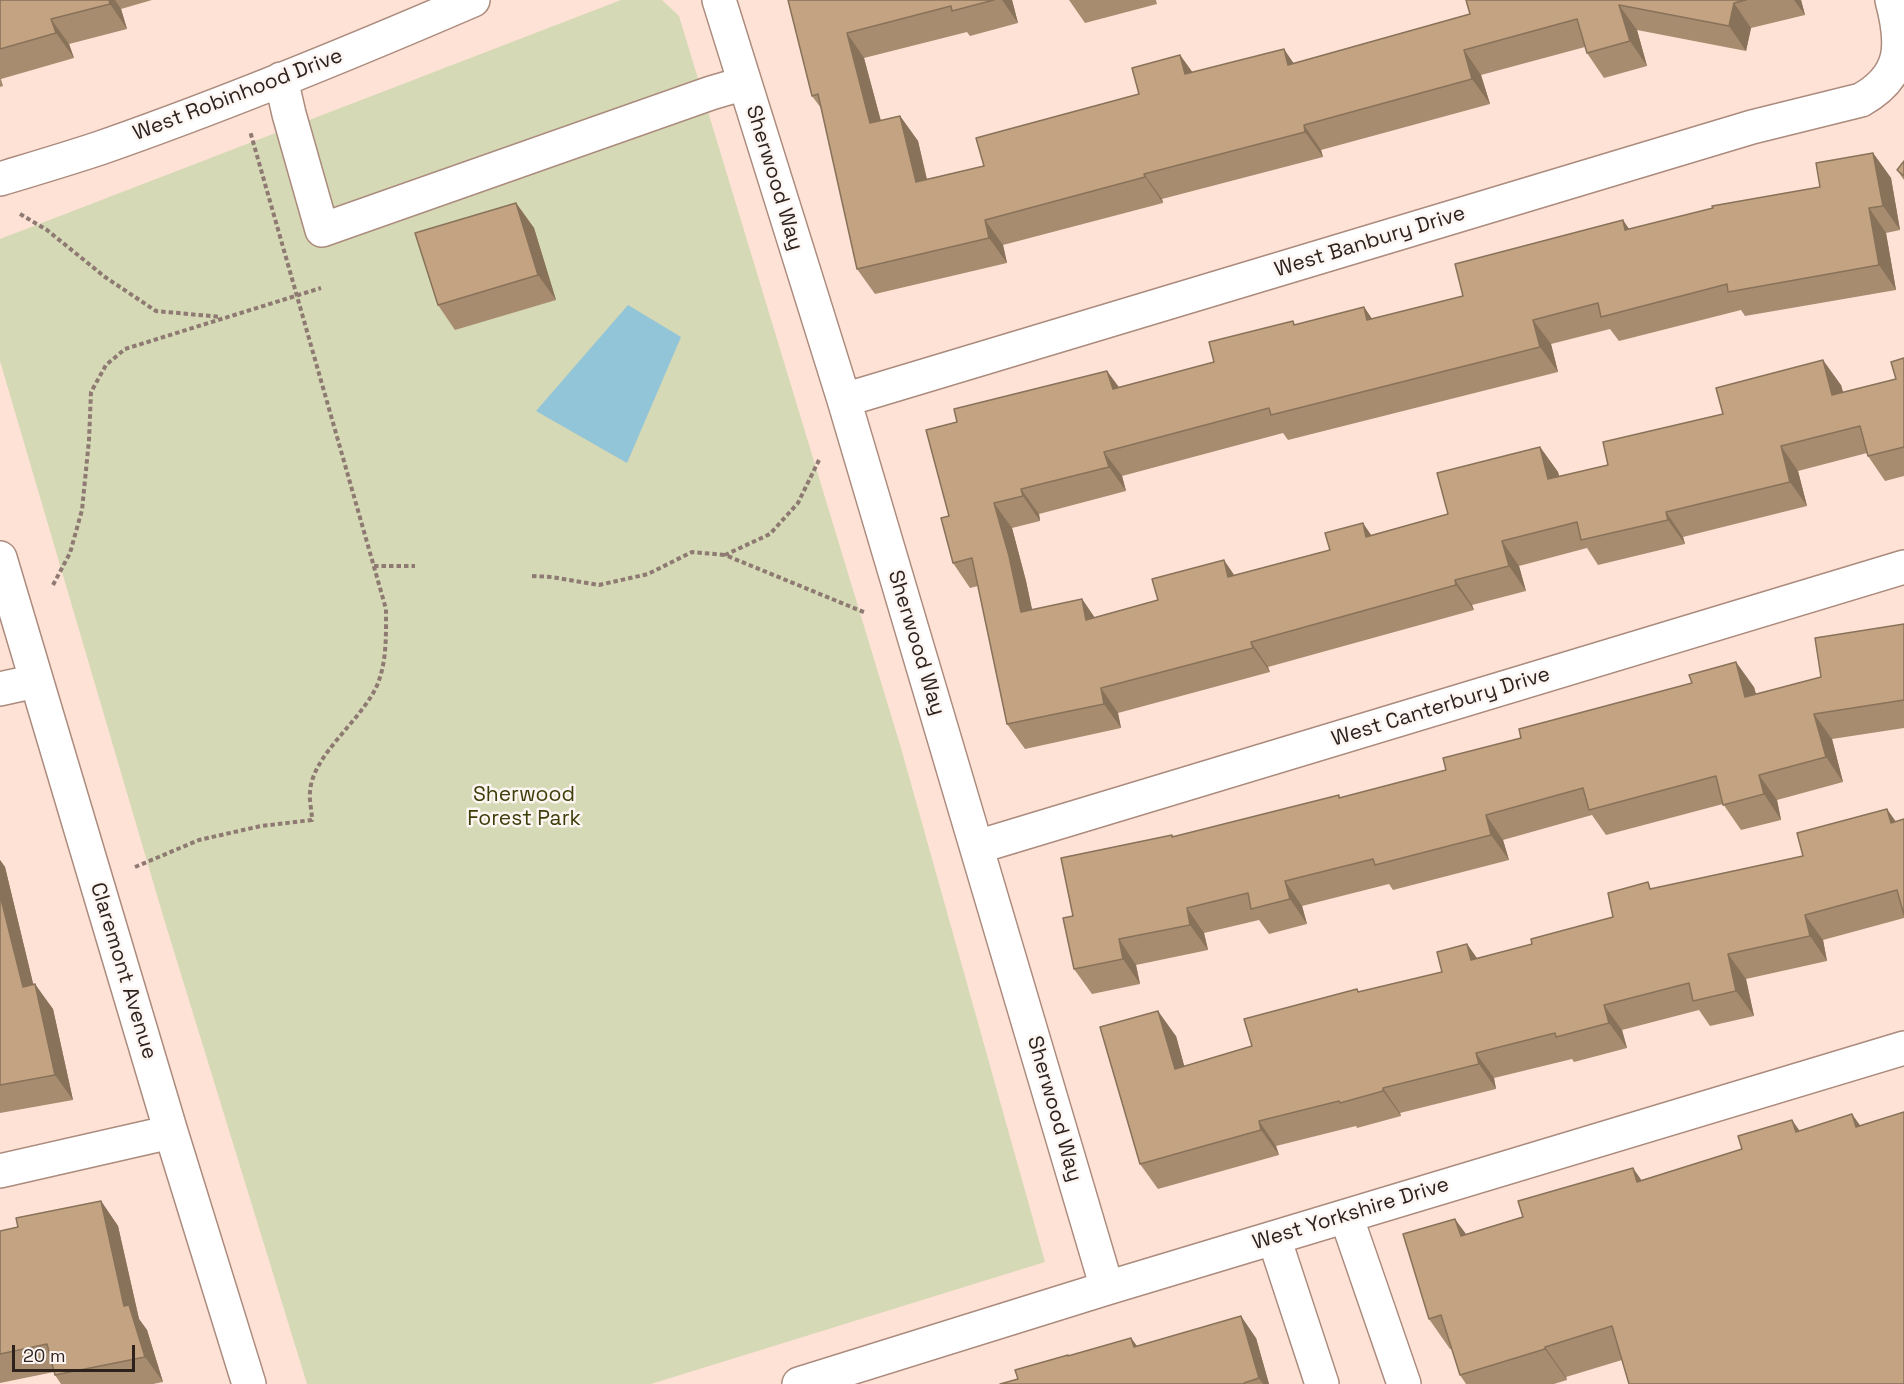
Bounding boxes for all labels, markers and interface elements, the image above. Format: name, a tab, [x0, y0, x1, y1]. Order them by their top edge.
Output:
street label: West Robinhood Drive	[130, 43, 346, 147]
street label: Sherwood Way	[740, 102, 808, 254]
street label: West Banbury Drive	[1272, 201, 1468, 283]
street label: Sherwood Way	[882, 567, 950, 719]
street label: West Canterbury Drive	[1329, 662, 1553, 752]
park label: Sherwood Forest Park	[467, 782, 581, 832]
street label: Claremont Avenue	[84, 880, 162, 1062]
street label: Sherwood Way	[1021, 1033, 1087, 1185]
street label: West Yorkshire Drive	[1250, 1172, 1452, 1256]
scale bar	[15, 1333, 138, 1371]
text: 20 m	[23, 1344, 66, 1367]

